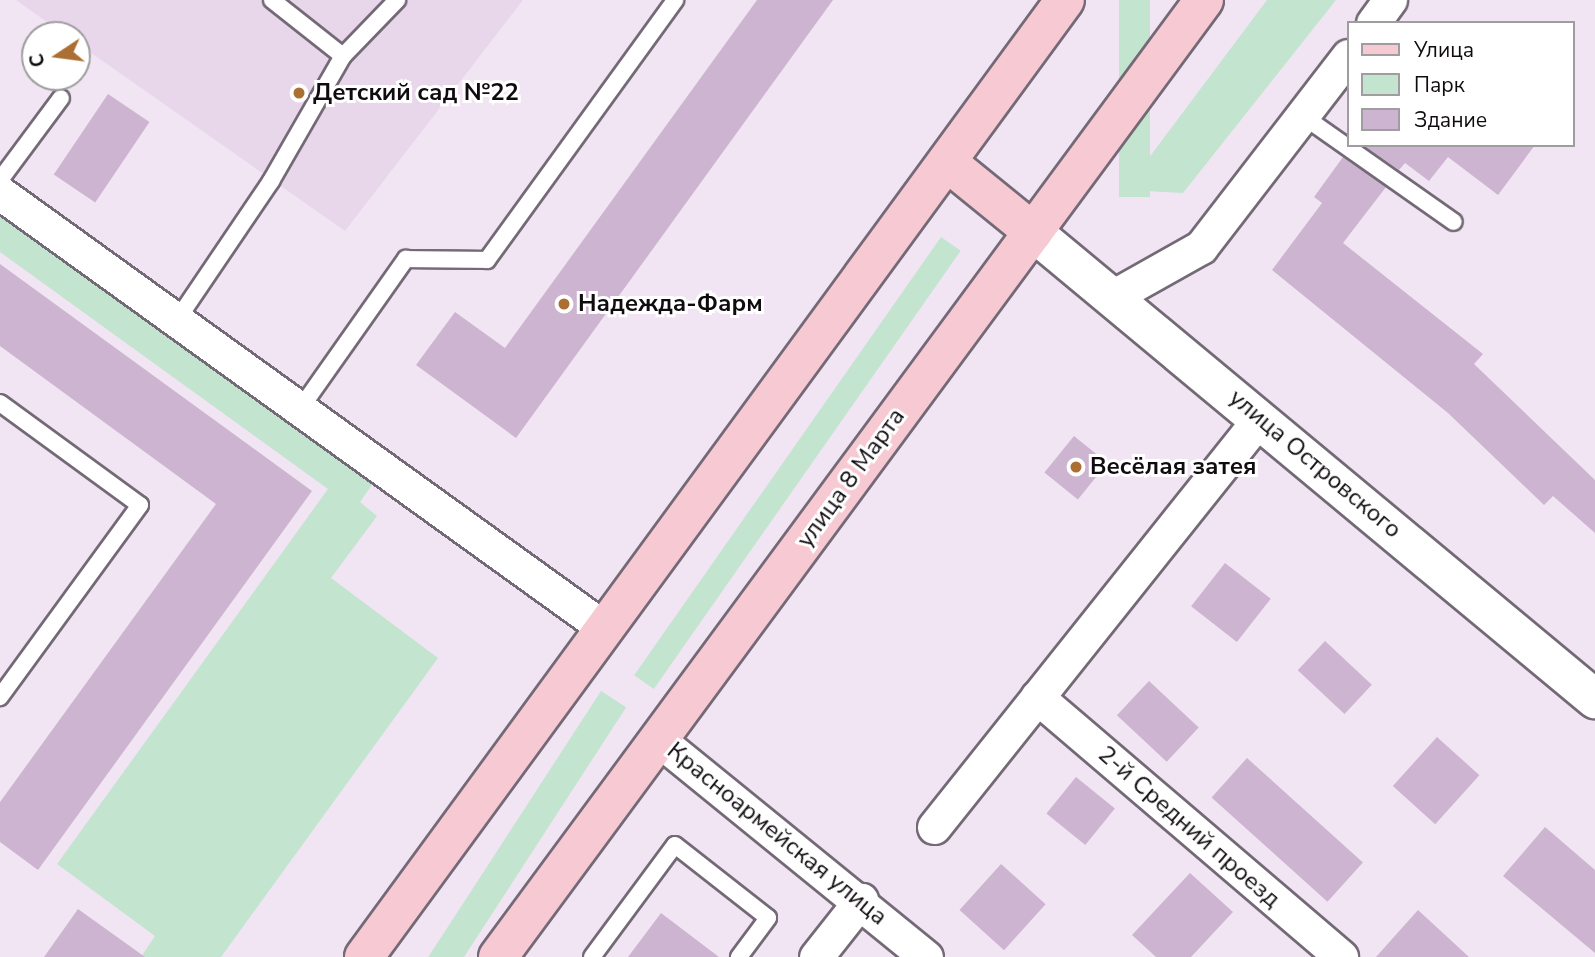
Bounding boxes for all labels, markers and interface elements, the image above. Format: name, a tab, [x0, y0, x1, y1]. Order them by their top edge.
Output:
north arrow	[21, 21, 91, 91]
legend	[1346, 21, 1574, 147]
text: Улица	[1414, 36, 1474, 64]
text: С	[23, 51, 52, 69]
text: Парк	[1414, 71, 1465, 99]
place label: Детский сад №22	[313, 79, 519, 107]
marker: Детский сад №22	[291, 85, 307, 101]
text: Здание	[1414, 106, 1487, 134]
place label: Надежда-Фарм	[578, 290, 763, 318]
marker: Надежда-Фарм	[556, 296, 572, 312]
street label: улица Островского	[1223, 384, 1407, 544]
street label: улица 8 Марта	[791, 403, 911, 553]
place label: Весёлая затея	[1090, 453, 1257, 481]
marker: Весёлая затея	[1068, 459, 1084, 475]
street label: Красноармейская улица	[661, 736, 893, 932]
street label: 2-й Средний проезд	[1092, 740, 1286, 914]

